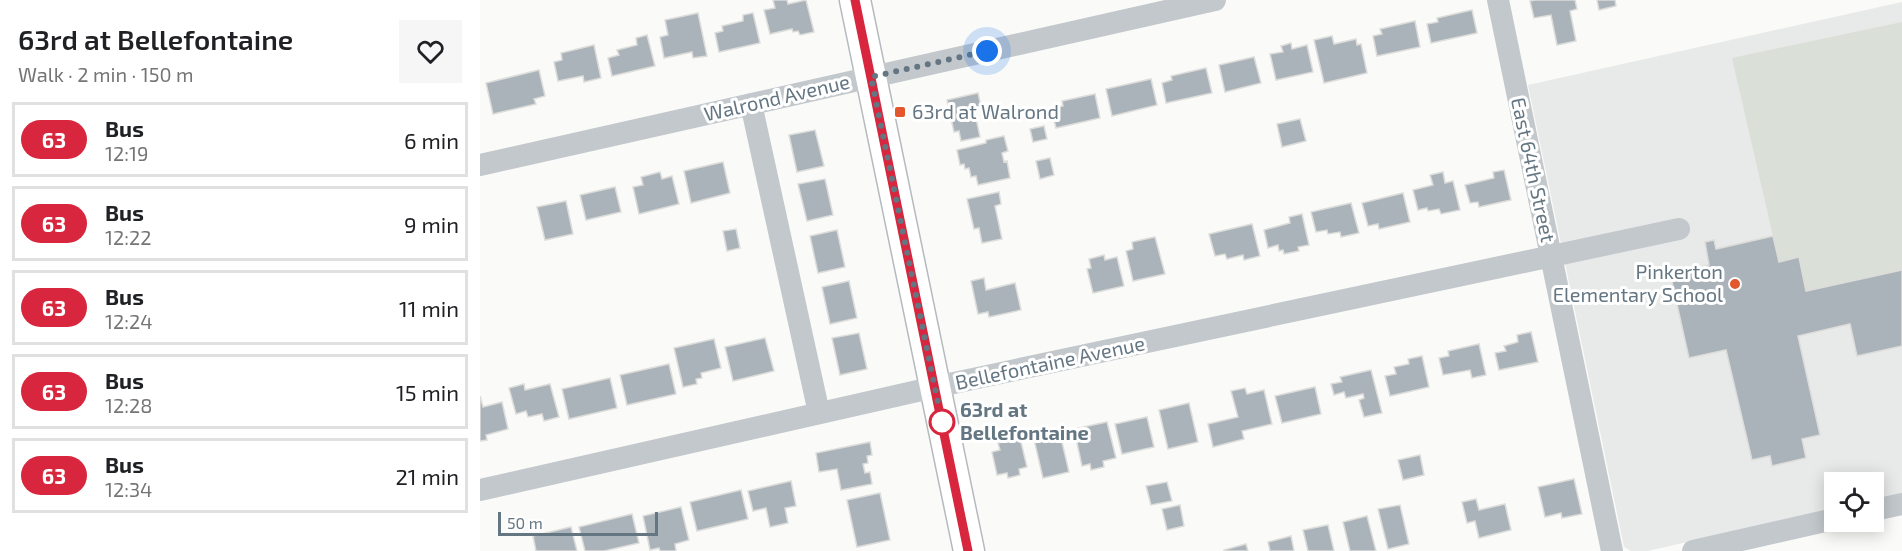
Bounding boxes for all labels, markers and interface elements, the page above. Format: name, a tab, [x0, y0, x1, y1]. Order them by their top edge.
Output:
button: heart	[399, 20, 462, 83]
text: 63rd at Bellefontaine	[18, 22, 293, 56]
your location	[972, 36, 1002, 66]
text: Walk · 2 min · 150 m	[18, 62, 193, 86]
street label: Walrond Avenue	[702, 69, 852, 125]
street label: East 64th Street	[1507, 95, 1561, 245]
place label: 63rd at Walrond	[912, 99, 1059, 123]
marker: 63rd at Walrond	[893, 105, 907, 119]
text: Bus	[105, 115, 144, 141]
text: 63	[42, 127, 66, 152]
text: 6 min	[404, 127, 459, 153]
text: 12:19	[105, 141, 148, 165]
text: Bus	[105, 199, 144, 225]
text: 63	[42, 211, 66, 236]
text: 9 min	[404, 211, 459, 237]
text: 12:22	[105, 225, 151, 249]
place label: Pinkerton Elementary School	[1553, 259, 1723, 306]
marker: Pinkerton Elementary School	[1728, 277, 1742, 291]
text: Bus	[105, 283, 144, 309]
text: 63	[42, 295, 66, 320]
text: 11 min	[399, 295, 459, 321]
text: 12:24	[105, 309, 152, 333]
street label: Bellefontaine Avenue	[953, 330, 1147, 394]
text: Bus	[105, 367, 144, 393]
text: 63	[42, 379, 66, 404]
text: 15 min	[396, 379, 459, 405]
text: 12:28	[105, 393, 152, 417]
place label: 63rd at Bellefontaine	[960, 397, 1089, 444]
marker: 63rd at Bellefontaine	[929, 409, 955, 435]
text: Bus	[105, 451, 144, 477]
text: 63	[42, 463, 66, 488]
text: 21 min	[395, 463, 459, 489]
map controls	[1824, 472, 1884, 532]
button: locate	[1824, 472, 1884, 532]
text: 12:34	[105, 477, 152, 501]
scale bar	[498, 509, 658, 536]
text: 50 m	[507, 513, 543, 532]

